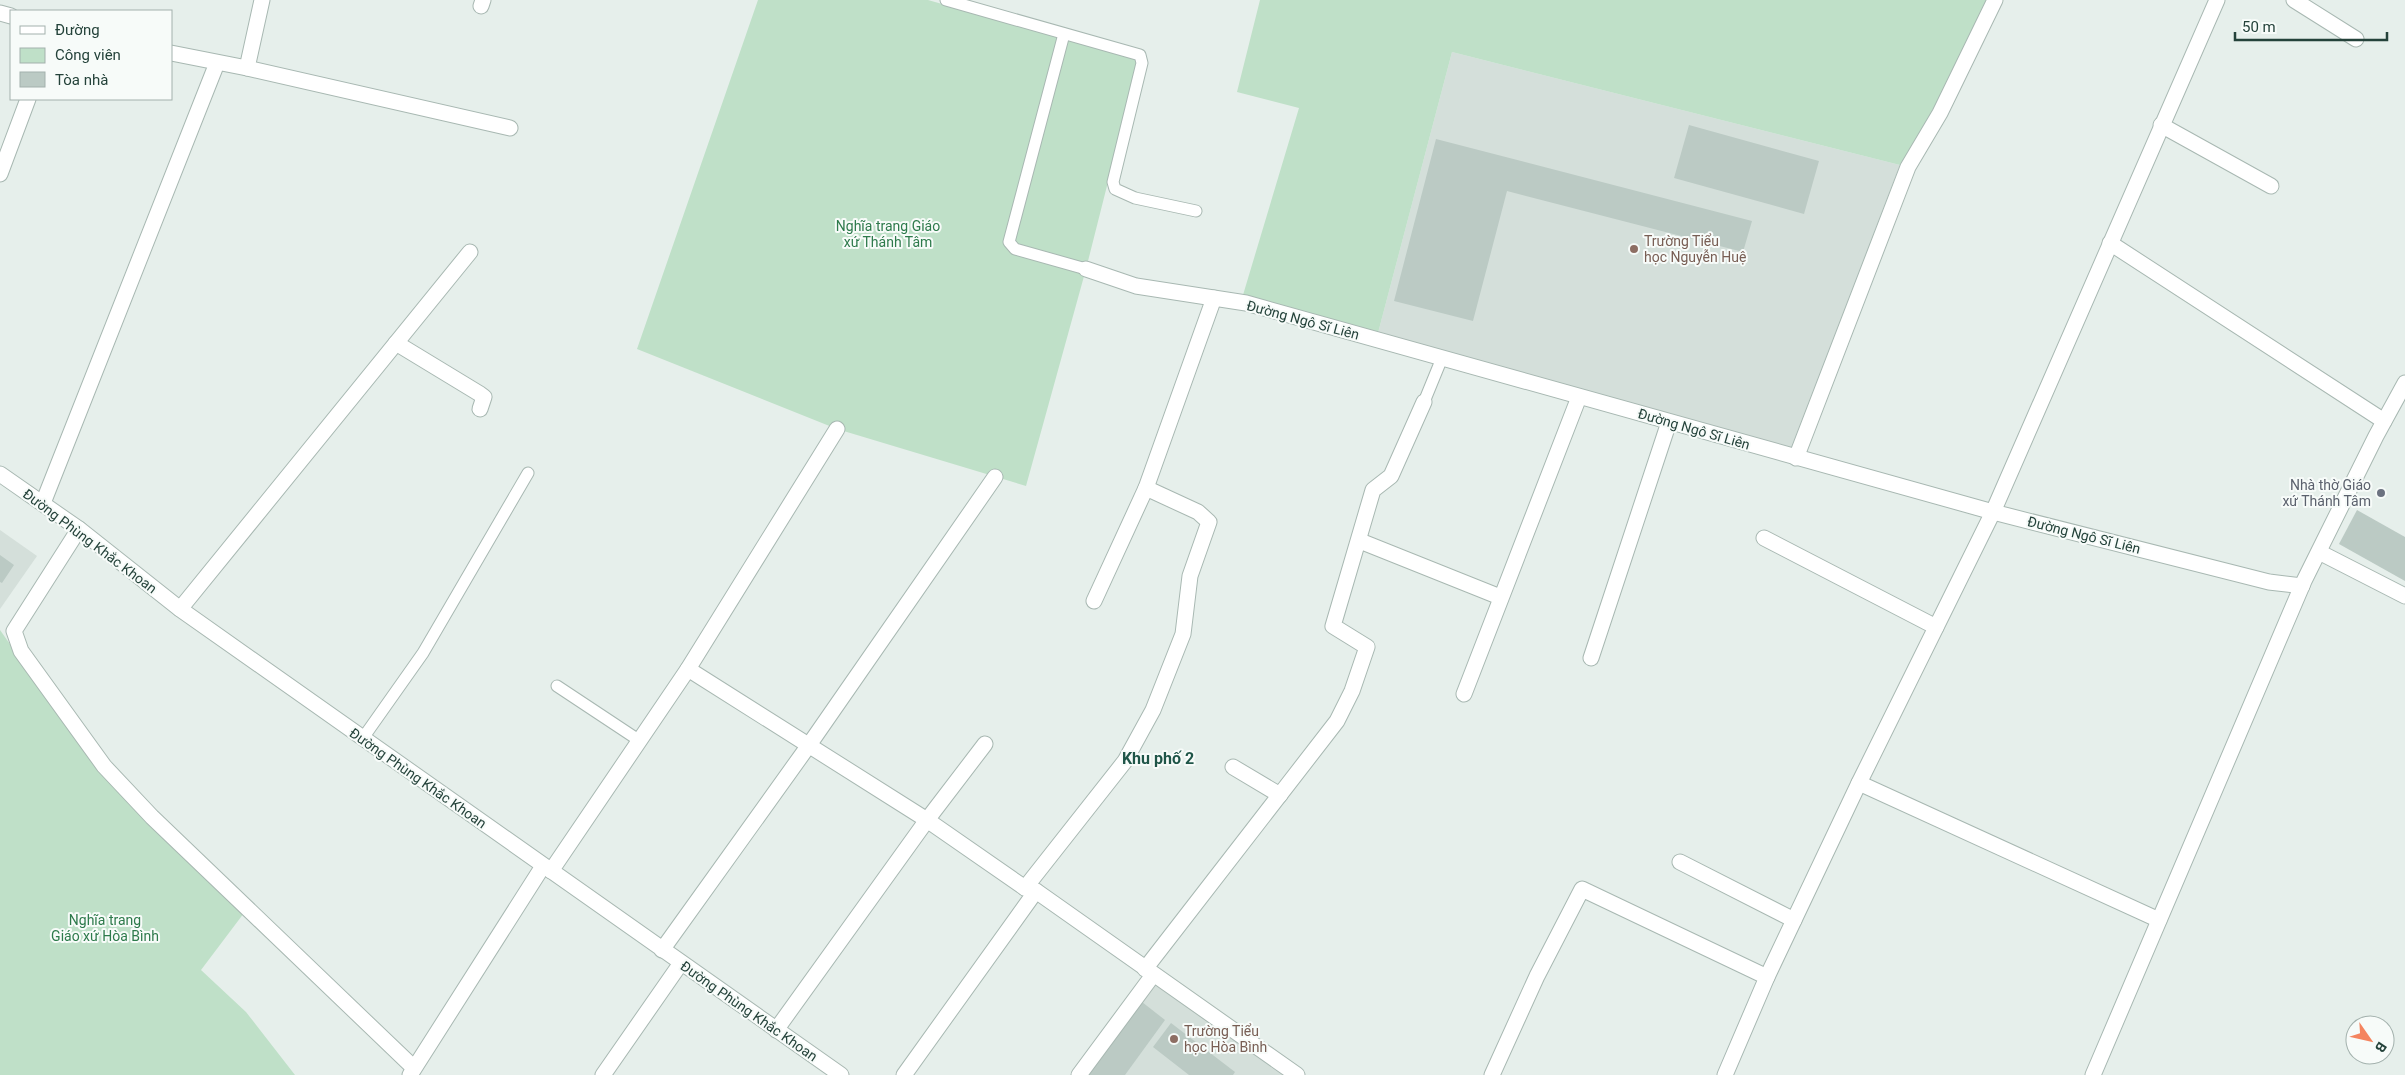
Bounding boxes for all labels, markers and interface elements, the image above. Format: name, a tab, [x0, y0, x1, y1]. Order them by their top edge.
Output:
legend	[10, 10, 172, 100]
scale bar	[2235, 10, 2388, 42]
text: 50 m	[2242, 18, 2276, 36]
text: Đường	[55, 21, 100, 39]
text: Công viên	[55, 46, 121, 64]
text: Tòa nhà	[55, 71, 108, 89]
park label: Nghĩa trang Giáo xứ Thánh Tâm	[836, 218, 940, 250]
place label: Trường Tiểu học Nguyễn Huệ	[1644, 233, 1746, 265]
marker: Trường Tiểu học Nguyễn Huệ	[1628, 243, 1640, 255]
street label: Đường Ngô Sĩ Liên	[1245, 297, 1361, 343]
street label: Đường Ngô Sĩ Liên	[1636, 405, 1752, 453]
place label: Nhà thờ Giáo xứ Thánh Tâm	[2282, 477, 2371, 509]
street label: Đường Phùng Khắc Khoan	[20, 486, 160, 596]
marker: Nhà thờ Giáo xứ Thánh Tâm	[2375, 487, 2387, 499]
street label: Đường Ngô Sĩ Liên	[2026, 513, 2142, 557]
street label: Đường Phùng Khắc Khoan	[347, 725, 489, 831]
district label: Khu phố 2	[1122, 749, 1194, 768]
park label: Nghĩa trang Giáo xứ Hòa Bình	[51, 912, 159, 944]
street label: Đường Phùng Khắc Khoan	[678, 958, 820, 1064]
north arrow	[2345, 1015, 2395, 1065]
place label: Trường Tiểu học Hòa Bình	[1184, 1023, 1267, 1055]
marker: Trường Tiểu học Hòa Bình	[1168, 1033, 1180, 1045]
text: B	[2372, 1039, 2390, 1055]

